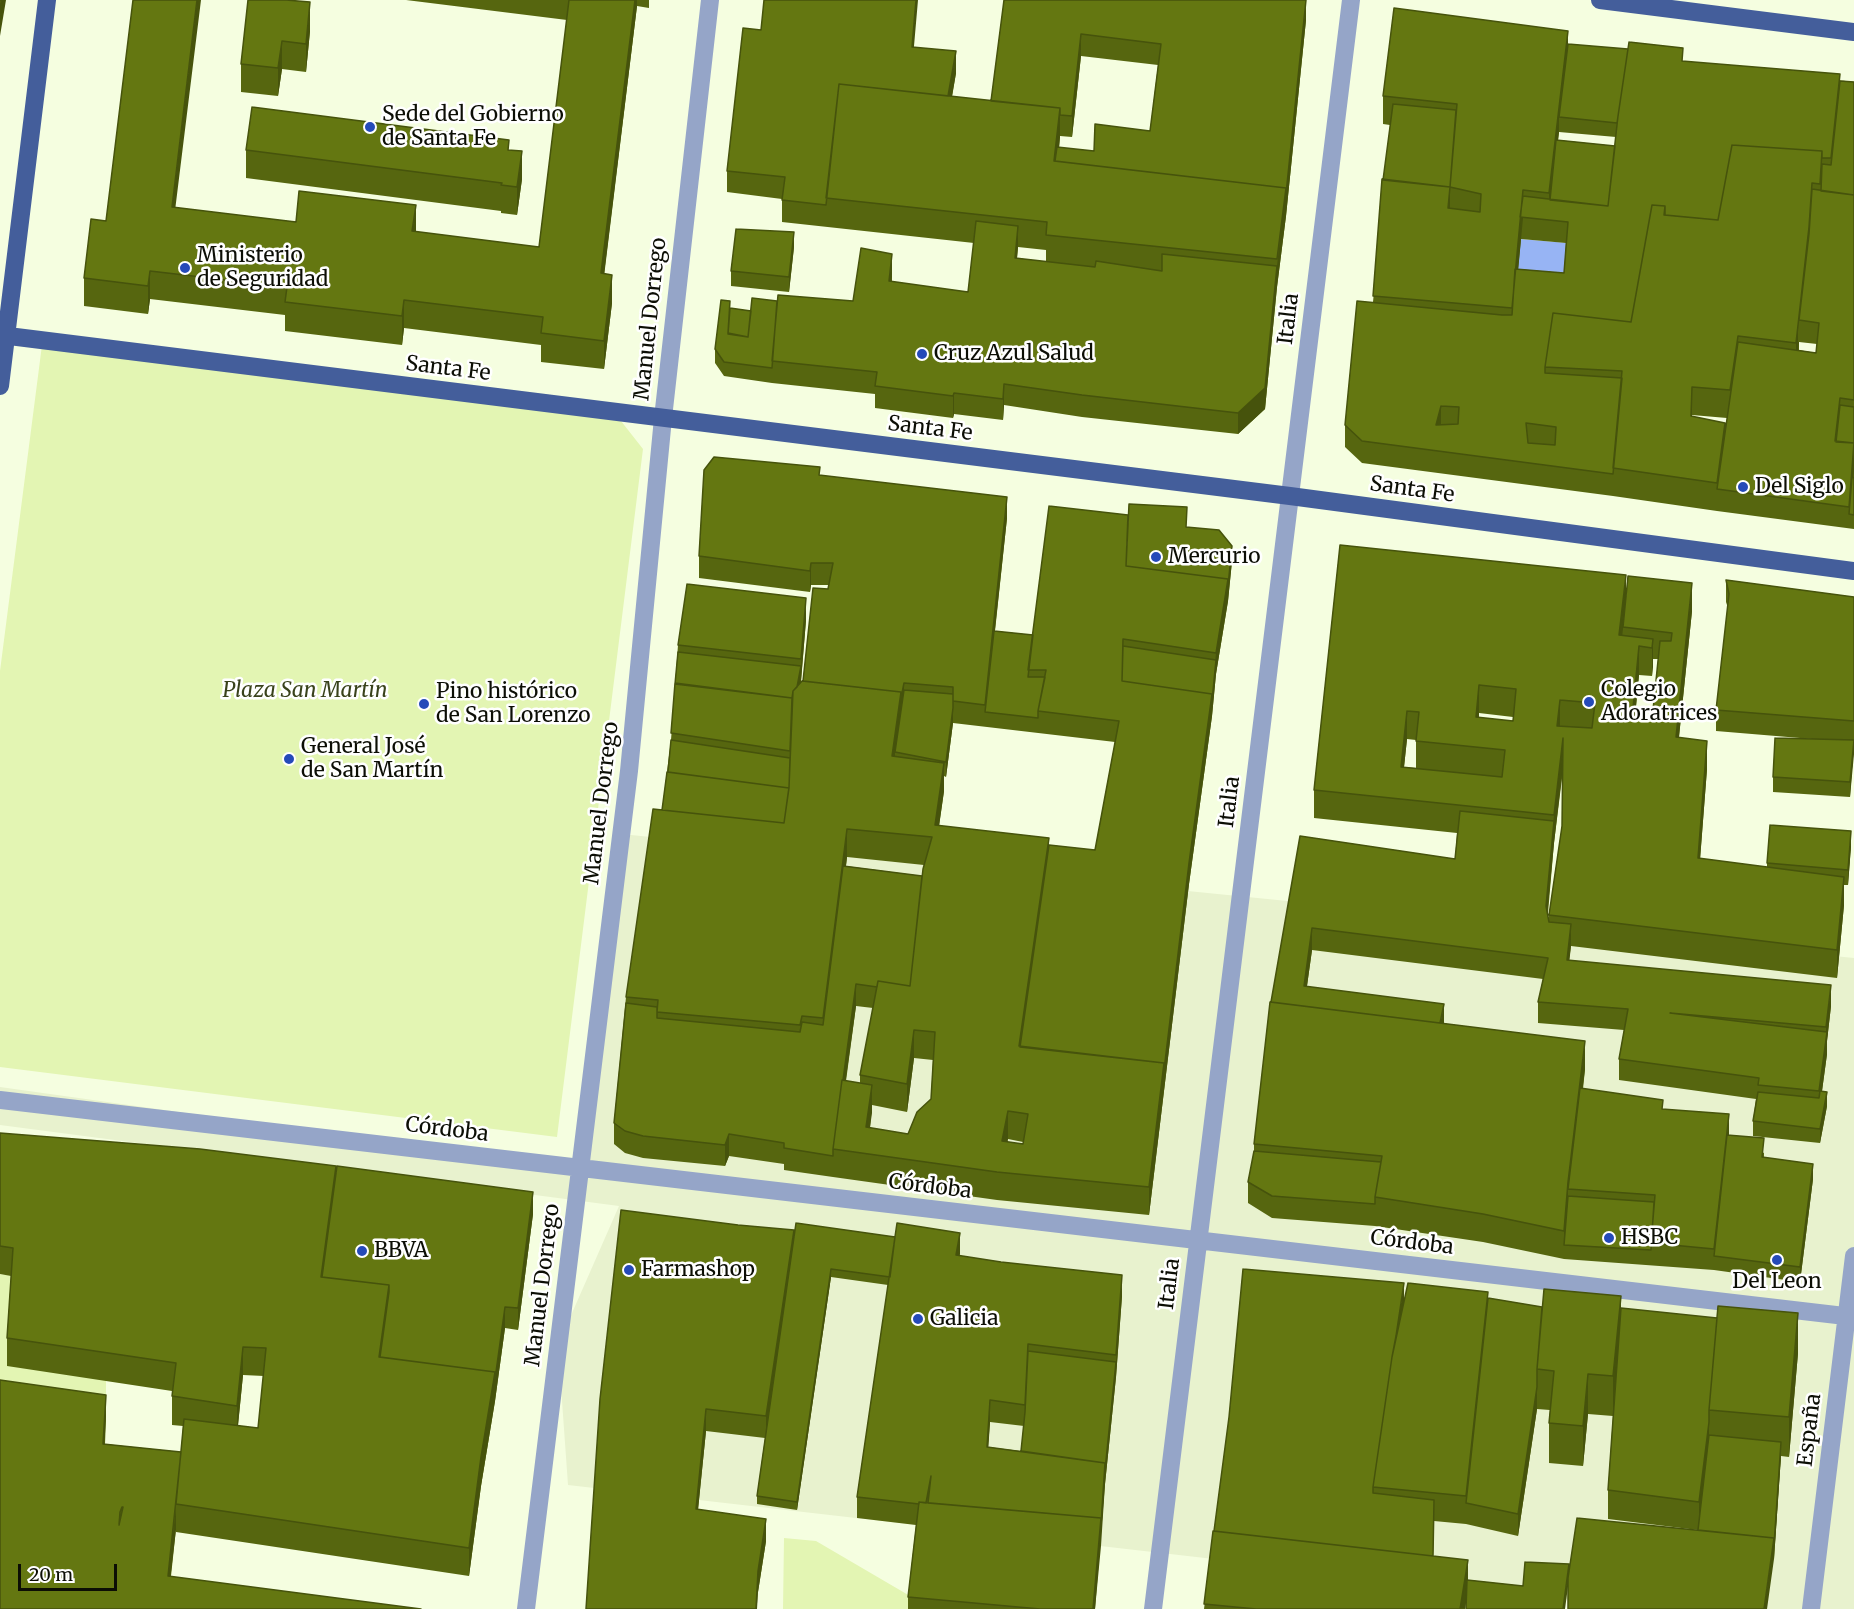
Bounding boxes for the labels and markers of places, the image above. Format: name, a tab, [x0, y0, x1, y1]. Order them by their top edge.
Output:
place label: Sede del Gobierno de Santa Fe	[382, 102, 564, 152]
marker: Sede del Gobierno de Santa Fe	[363, 120, 377, 134]
place label: Ministerio de Seguridad	[197, 243, 328, 293]
marker: Ministerio de Seguridad	[178, 261, 192, 275]
place label: Cruz Azul Salud	[934, 341, 1094, 367]
marker: Cruz Azul Salud	[915, 347, 929, 361]
place label: Del Siglo	[1755, 474, 1844, 500]
marker: Del Siglo	[1736, 480, 1750, 494]
place label: Mercurio	[1168, 544, 1260, 570]
marker: Mercurio	[1149, 550, 1163, 564]
place label: Colegio Adoratrices	[1601, 677, 1717, 727]
place label: Pino histórico de San Lorenzo	[436, 679, 591, 729]
marker: Colegio Adoratrices	[1582, 695, 1596, 709]
marker: Pino histórico de San Lorenzo	[417, 697, 431, 711]
place label: General José de San Martín	[301, 734, 443, 784]
marker: General José de San Martín	[282, 752, 296, 766]
place label: HSBC	[1621, 1225, 1678, 1251]
marker: HSBC	[1602, 1231, 1616, 1245]
place label: BBVA	[374, 1238, 428, 1264]
marker: BBVA	[355, 1244, 369, 1258]
marker: Del Leon	[1770, 1253, 1784, 1267]
place label: Farmashop	[641, 1257, 755, 1283]
marker: Farmashop	[622, 1263, 636, 1277]
place label: Del Leon	[1732, 1269, 1822, 1295]
place label: Galicia	[930, 1306, 998, 1332]
marker: Galicia	[911, 1312, 925, 1326]

